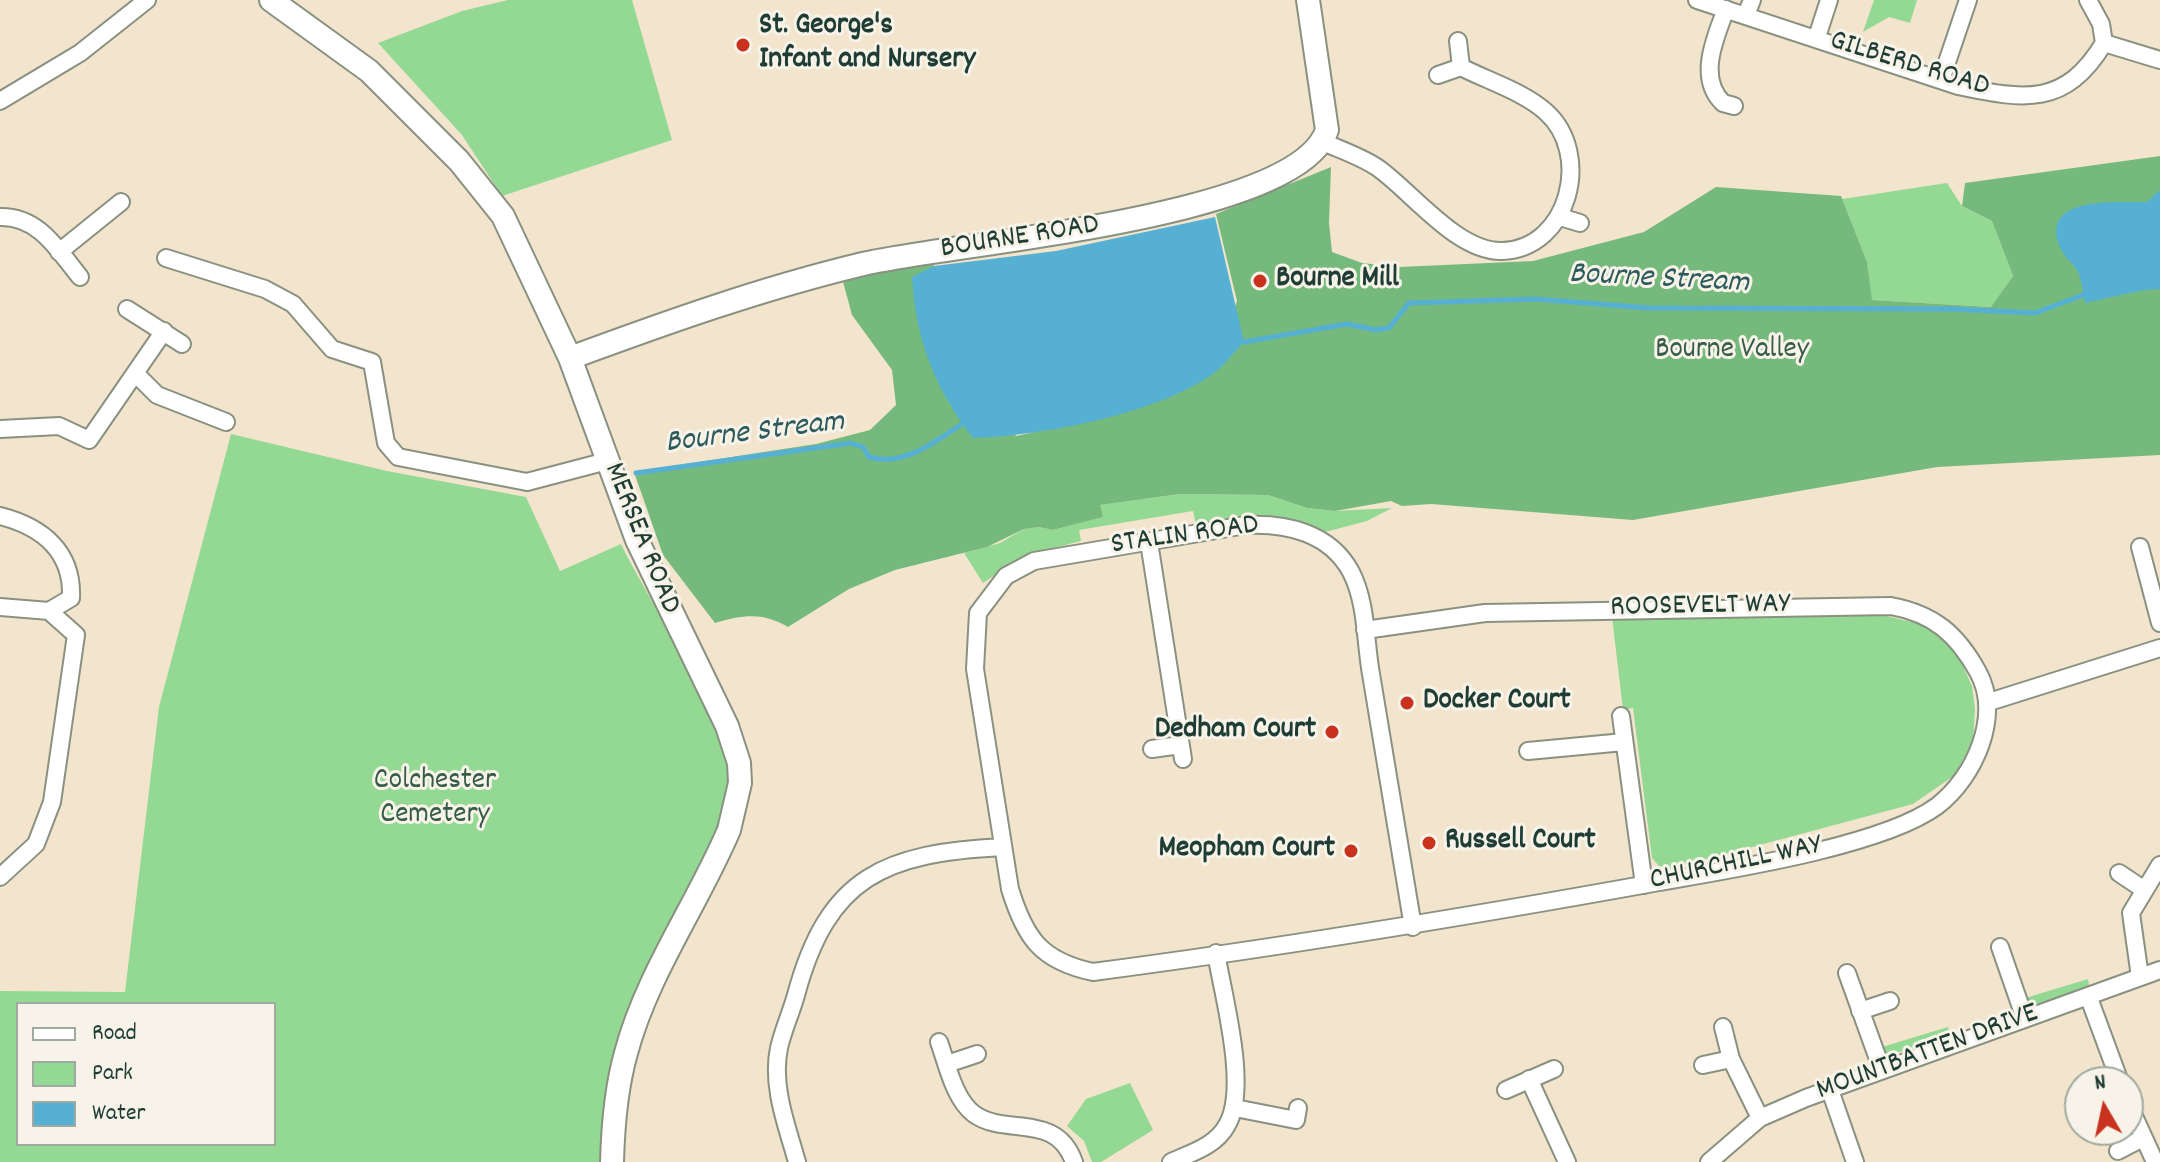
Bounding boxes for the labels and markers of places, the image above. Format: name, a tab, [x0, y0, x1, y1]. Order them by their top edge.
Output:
place label: St. George's Infant and Nursery	[759, 10, 975, 80]
marker: St. George's Infant and Nursery	[734, 36, 752, 54]
place label: Bourne Mill	[1276, 263, 1399, 299]
marker: Bourne Mill	[1251, 272, 1269, 290]
place label: Docker Court	[1423, 685, 1571, 721]
marker: Docker Court	[1398, 694, 1416, 712]
place label: Dedham Court	[1155, 714, 1316, 750]
marker: Dedham Court	[1323, 723, 1341, 741]
place label: Russell Court	[1445, 825, 1595, 861]
place label: Meopham Court	[1158, 833, 1335, 869]
marker: Russell Court	[1420, 834, 1438, 852]
marker: Meopham Court	[1342, 842, 1360, 860]

